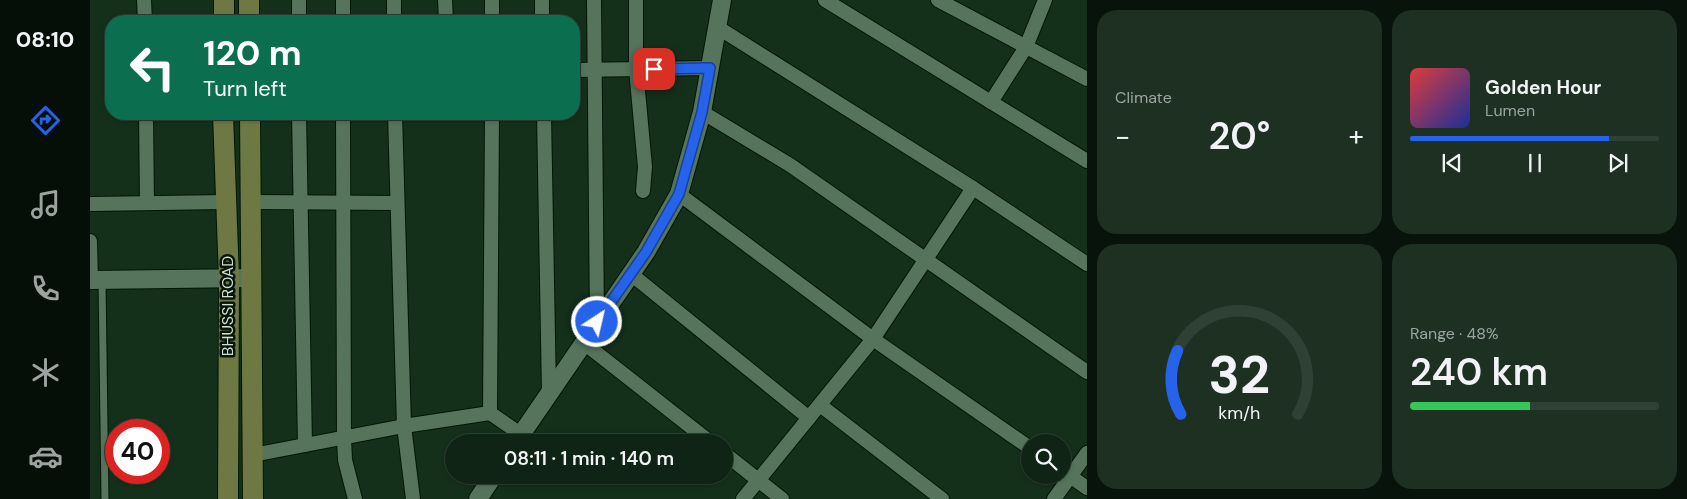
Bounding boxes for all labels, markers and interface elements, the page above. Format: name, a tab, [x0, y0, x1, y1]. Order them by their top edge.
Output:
text: 08:10	[16, 25, 74, 54]
text: 120 m	[203, 30, 302, 76]
icon: left	[120, 35, 185, 100]
pin	[633, 48, 675, 90]
icon: arrive	[640, 55, 668, 83]
text: Turn left	[203, 74, 287, 103]
text: Golden Hour	[1485, 75, 1601, 100]
text: Climate	[1115, 87, 1172, 108]
text: Lumen	[1485, 100, 1535, 121]
icon: directions	[28, 103, 63, 138]
text: 20°	[1209, 111, 1270, 161]
text: −	[1115, 118, 1130, 155]
text: +	[1349, 118, 1364, 155]
icon: previous	[1438, 149, 1466, 177]
icon: pause	[1521, 149, 1549, 177]
icon: next	[1604, 149, 1632, 177]
icon: music	[28, 187, 63, 222]
street label: BHUSSI ROAD	[217, 256, 238, 356]
icon: phone	[28, 271, 63, 306]
position arrow	[570, 295, 622, 347]
text: Range · 48%	[1410, 323, 1499, 344]
text: 32	[1209, 341, 1270, 409]
text: 240 km	[1410, 347, 1548, 397]
icon: climate	[28, 355, 63, 390]
text: km/h	[1218, 401, 1261, 425]
speed limit sign: 40	[105, 419, 170, 484]
map controls	[1021, 434, 1071, 484]
button: search	[1021, 434, 1071, 484]
icon: car	[28, 439, 63, 474]
text: 08:11 · 1 min · 140 m	[504, 446, 674, 471]

